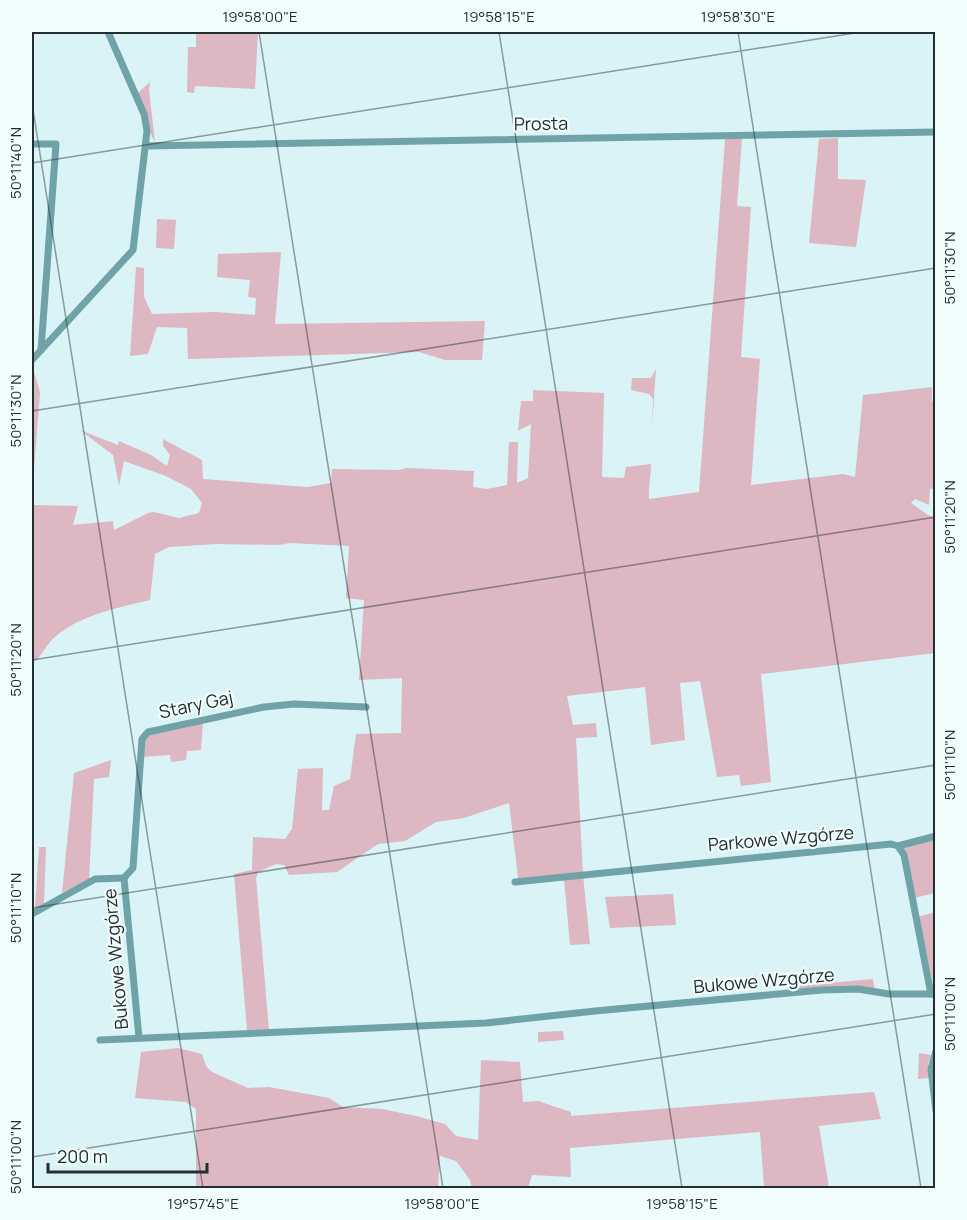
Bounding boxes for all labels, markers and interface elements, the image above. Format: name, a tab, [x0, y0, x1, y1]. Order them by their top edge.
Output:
text: 19°58'00"E	[222, 6, 298, 27]
text: 19°58'15"E	[463, 6, 535, 27]
text: 19°58'30"E	[701, 6, 775, 27]
street label: Prosta	[514, 111, 568, 135]
text: 50°11'40"N	[5, 127, 26, 199]
text: 50°11'30"N	[939, 231, 960, 305]
text: 50°11'30"N	[5, 374, 26, 448]
text: 50°11'20"N	[939, 480, 960, 554]
text: 50°11'20"N	[5, 623, 26, 697]
street label: Stary Gaj	[157, 684, 235, 724]
text: 50°11'10"N	[939, 730, 960, 800]
street label: Parkowe Wzgórze	[707, 820, 855, 856]
text: 50°11'10"N	[5, 873, 26, 943]
street label: Bukowe Wzgórze	[97, 888, 133, 1031]
street label: Bukowe Wzgórze	[692, 962, 835, 998]
text: 50°11'00"N	[939, 977, 960, 1051]
text: 50°11'00"N	[5, 1120, 26, 1194]
scale bar	[48, 1136, 207, 1174]
text: 200 m	[57, 1144, 108, 1168]
text: 19°57'45"E	[167, 1193, 239, 1214]
text: 19°58'00"E	[404, 1193, 480, 1214]
text: 19°58'15"E	[646, 1193, 718, 1214]

